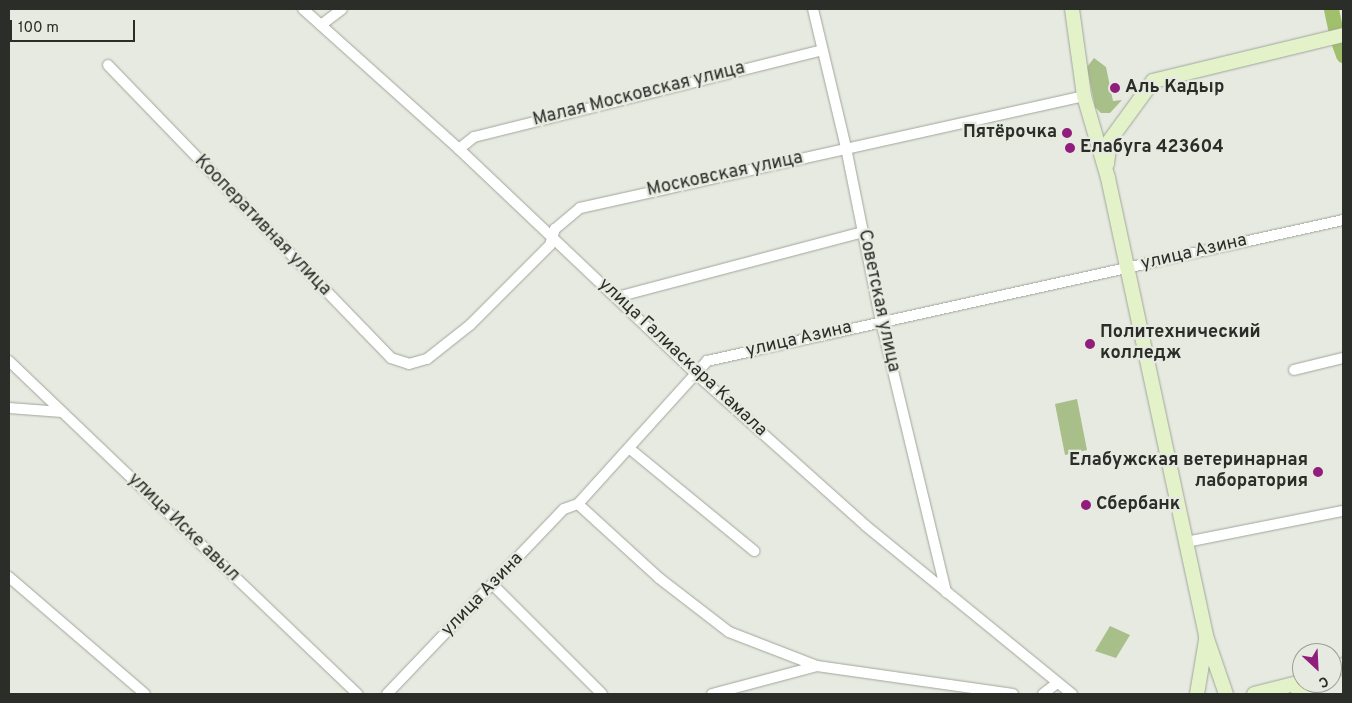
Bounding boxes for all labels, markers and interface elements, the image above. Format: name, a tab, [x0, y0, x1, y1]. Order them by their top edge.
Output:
scale bar	[12, 10, 138, 42]
text: 100 m	[18, 19, 59, 38]
street label: Малая Московская улица	[531, 58, 747, 132]
place label: Аль Кадыр	[1125, 77, 1224, 99]
marker: Аль Кадыр	[1109, 82, 1121, 94]
place label: Пятёрочка	[963, 122, 1057, 144]
marker: Пятёрочка	[1061, 127, 1073, 139]
place label: Елабуга 423604	[1080, 137, 1224, 159]
marker: Елабуга 423604	[1064, 142, 1076, 154]
street label: Московская улица	[645, 148, 805, 202]
street label: Кооперативная улица	[189, 151, 335, 301]
street label: Советская улица	[852, 228, 904, 374]
street label: улица Азина	[1139, 230, 1249, 276]
street label: улица Галиаскара Камала	[593, 274, 771, 442]
street label: улица Азина	[744, 317, 854, 363]
place label: Политехнический колледж	[1100, 323, 1261, 366]
marker: Политехнический колледж	[1084, 338, 1096, 350]
place label: Елабужская ветеринарная лаборатория	[1069, 451, 1308, 494]
marker: Елабужская ветеринарная лаборатория	[1312, 466, 1324, 478]
street label: улица Иске авыл	[123, 469, 243, 587]
place label: Сбербанк	[1096, 494, 1180, 516]
marker: Сбербанк	[1080, 499, 1092, 511]
street label: улица Азина	[437, 548, 529, 642]
north arrow	[1292, 643, 1342, 693]
text: С	[1315, 672, 1331, 691]

